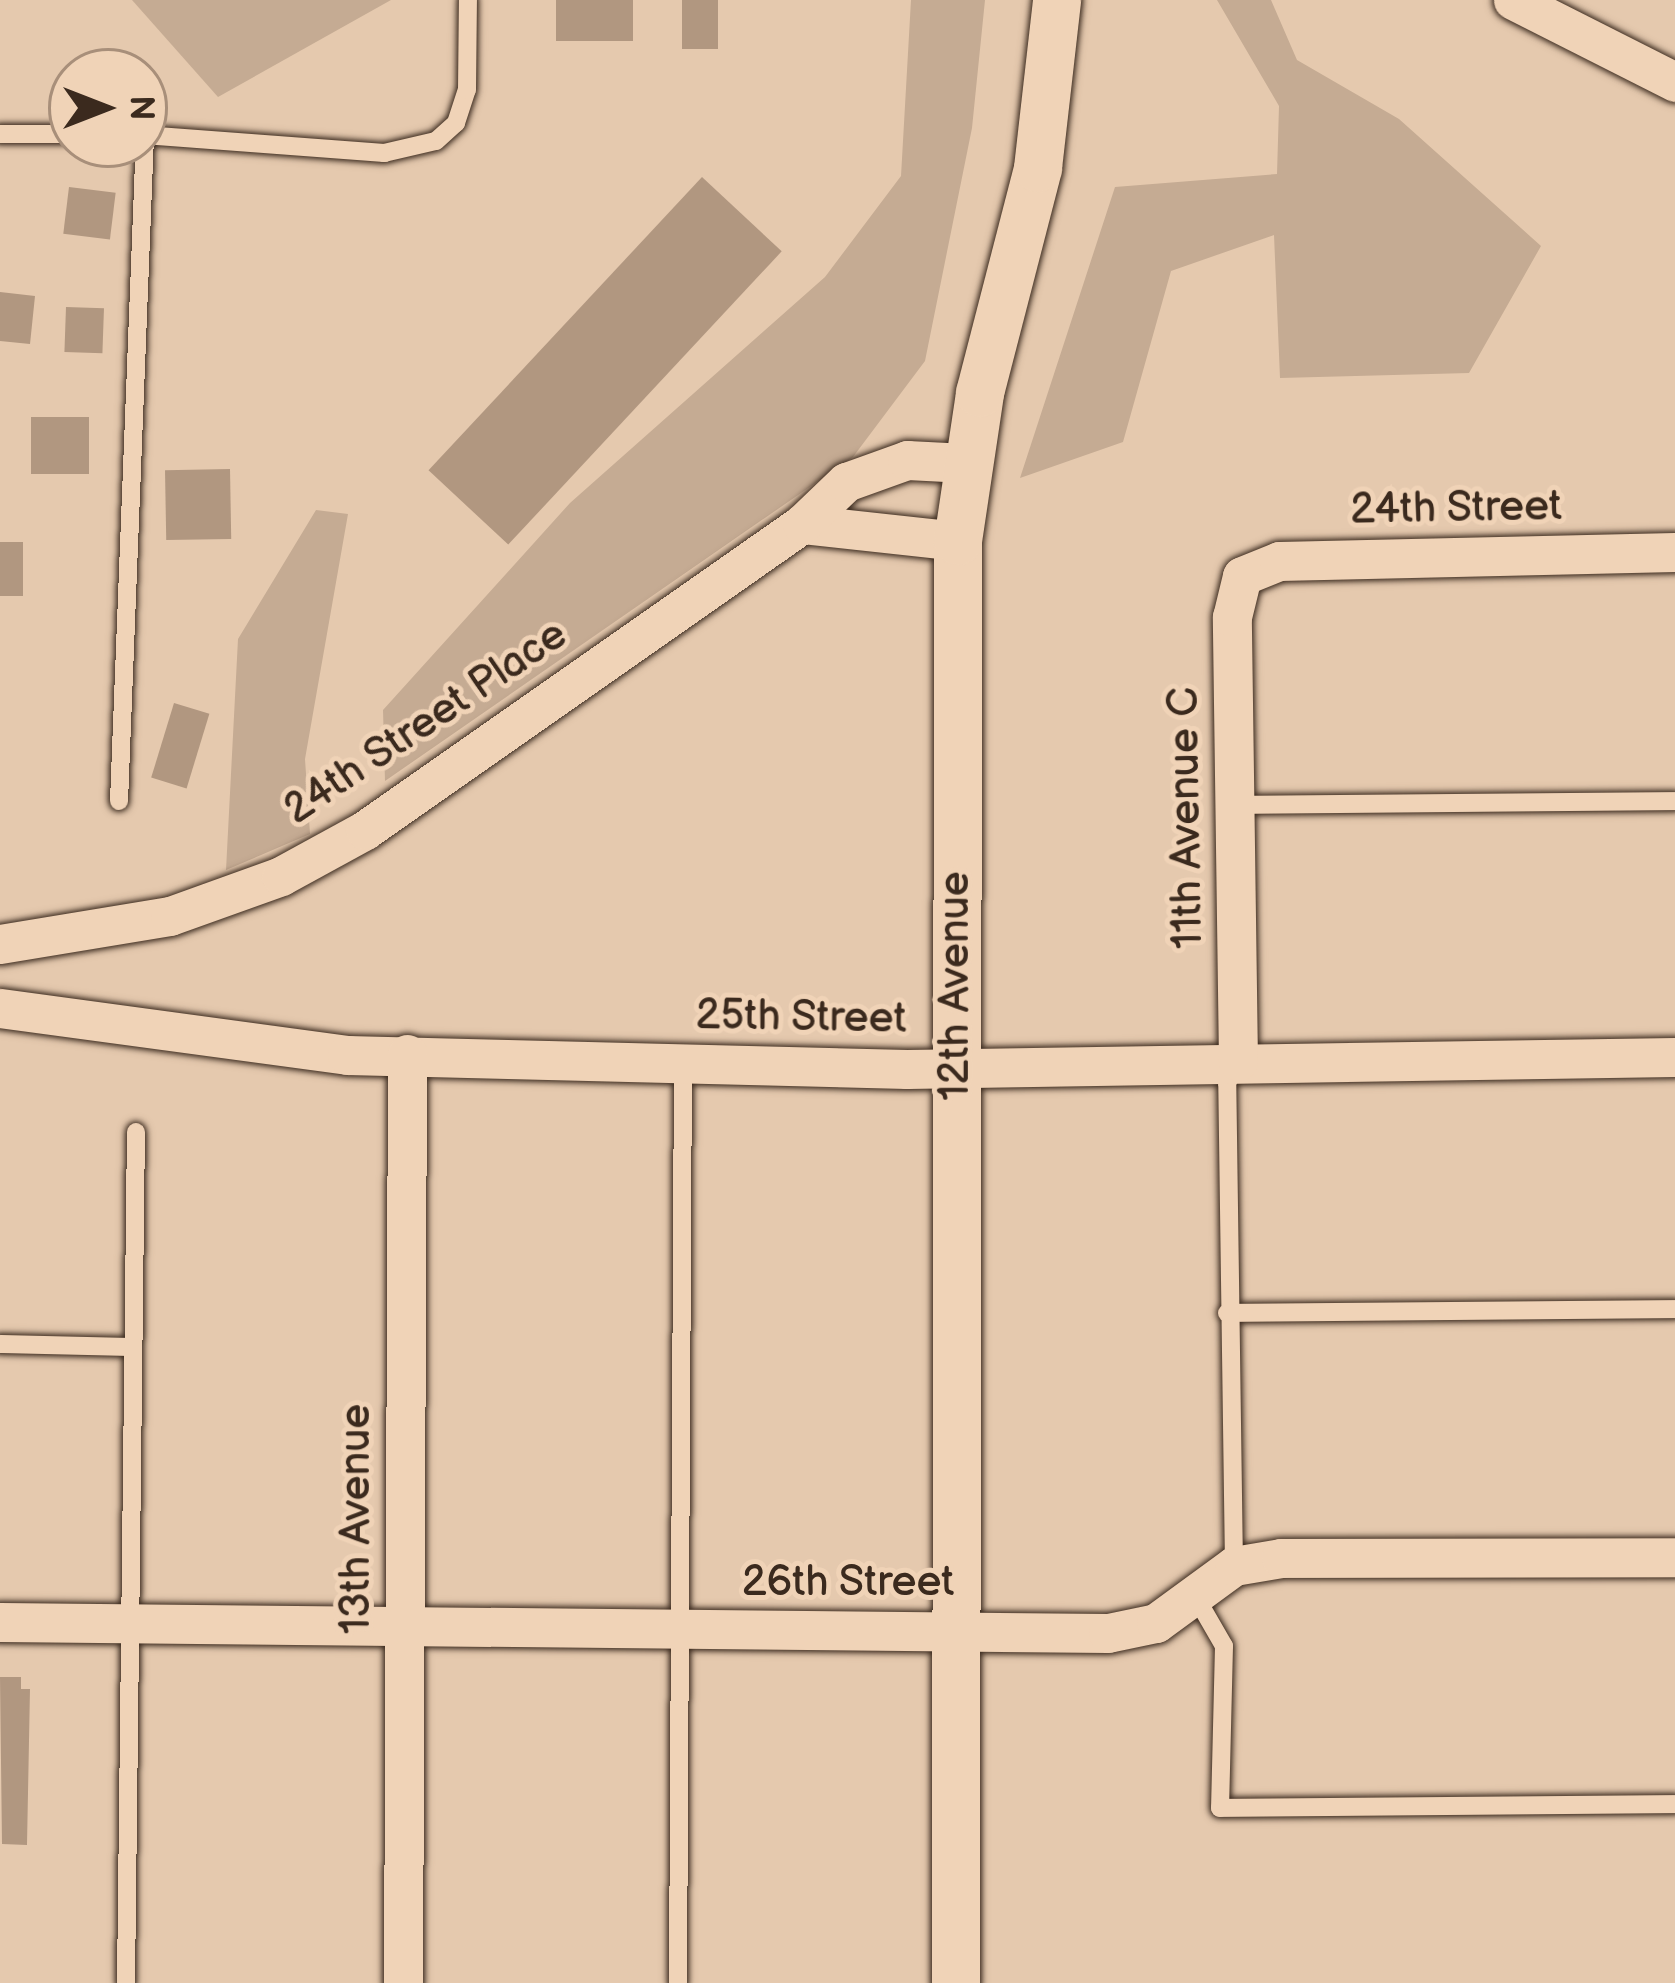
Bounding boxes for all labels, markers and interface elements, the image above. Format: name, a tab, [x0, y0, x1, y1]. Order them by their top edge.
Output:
north arrow	[48, 48, 168, 168]
text: N	[121, 96, 161, 120]
street label: 24th Street	[1349, 482, 1563, 536]
street label: 24th Street Place	[275, 610, 577, 836]
street label: 11th Avenue C	[1160, 687, 1214, 949]
street label: 12th Avenue	[931, 871, 981, 1101]
street label: 25th Street	[695, 991, 907, 1045]
street label: 13th Avenue	[332, 1404, 382, 1634]
street label: 26th Street	[741, 1558, 955, 1608]

